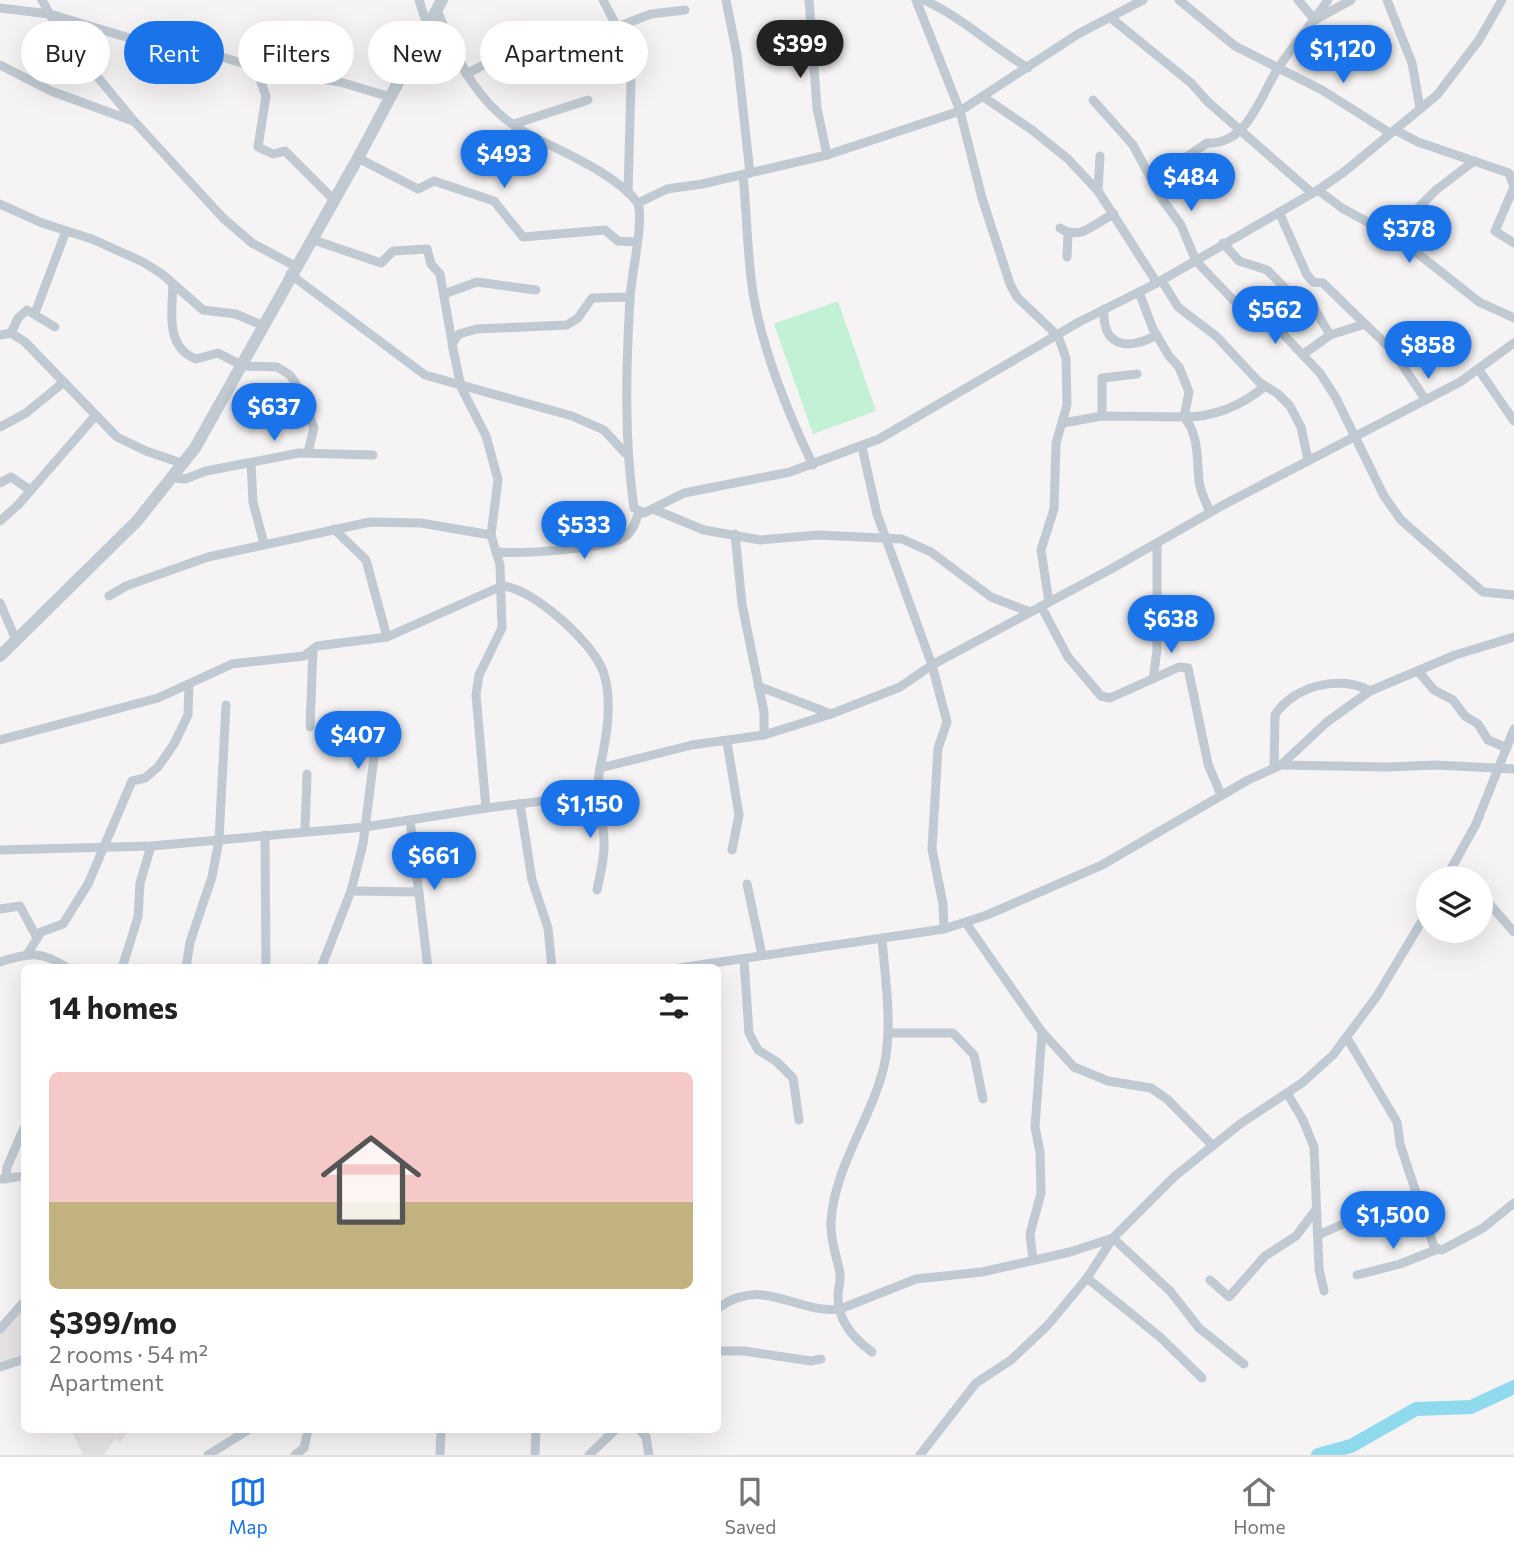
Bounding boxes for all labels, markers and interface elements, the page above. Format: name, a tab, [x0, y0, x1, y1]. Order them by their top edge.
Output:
pin: $399	[759, 20, 841, 80]
chip: Buy	[21, 21, 110, 84]
chip: Rent	[124, 21, 224, 84]
chip: Filters	[238, 21, 354, 84]
chip: New	[368, 21, 466, 84]
chip: Apartment	[480, 21, 648, 84]
pin: $1,120	[1286, 25, 1400, 85]
text: $399	[773, 29, 828, 57]
text: $1,120	[1310, 34, 1376, 62]
pin: $493	[463, 130, 545, 190]
text: $493	[477, 139, 531, 167]
pin: $484	[1150, 154, 1232, 213]
text: $484	[1163, 162, 1219, 190]
pin: $378	[1368, 205, 1450, 265]
text: $378	[1382, 214, 1436, 242]
pin: $562	[1234, 286, 1316, 346]
text: $562	[1248, 295, 1302, 323]
pin: $858	[1387, 322, 1469, 381]
text: $858	[1400, 330, 1456, 358]
pin: $637	[233, 384, 315, 443]
text: $637	[247, 392, 301, 420]
pin: $533	[543, 502, 625, 561]
text: $533	[557, 510, 611, 538]
pin: $638	[1130, 596, 1212, 655]
text: $638	[1144, 604, 1198, 632]
pin: $407	[317, 712, 399, 771]
text: $407	[330, 720, 386, 748]
pin: $1,150	[533, 780, 647, 840]
text: $1,150	[557, 789, 623, 817]
pin: $661	[393, 832, 475, 892]
text: $661	[408, 841, 460, 869]
map controls	[1416, 866, 1493, 943]
button: layers	[1416, 866, 1493, 943]
icon: filters	[655, 987, 693, 1025]
text: 14 homes	[49, 988, 178, 1025]
icon: home	[308, 1117, 434, 1243]
pin: $1,500	[1336, 1192, 1450, 1251]
text: $1,500	[1356, 1200, 1430, 1228]
text: $399/mo	[49, 1303, 177, 1340]
text: 2 rooms · 54 m²	[49, 1340, 208, 1368]
text: Apartment	[49, 1368, 164, 1396]
tab: Map	[229, 1473, 268, 1538]
tab: Saved	[725, 1473, 776, 1538]
tab: Home	[1233, 1473, 1285, 1538]

